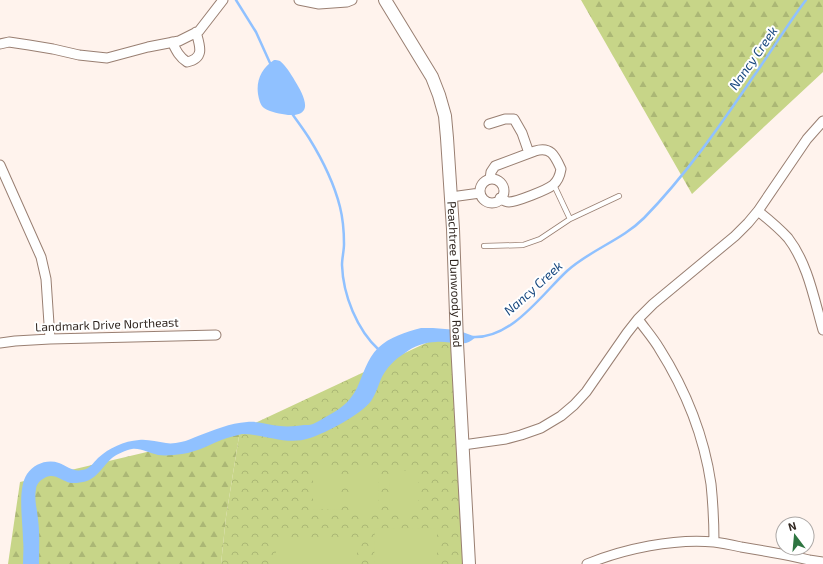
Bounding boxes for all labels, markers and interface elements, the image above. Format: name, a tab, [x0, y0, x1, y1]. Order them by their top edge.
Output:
water label: Nancy Creek	[725, 23, 781, 93]
street label: Peachtree Dunwoody Road	[445, 201, 465, 348]
water label: Nancy Creek	[500, 257, 566, 319]
street label: Landmark Drive Northeast	[35, 314, 179, 334]
north arrow	[775, 516, 815, 556]
text: N	[786, 519, 798, 533]

